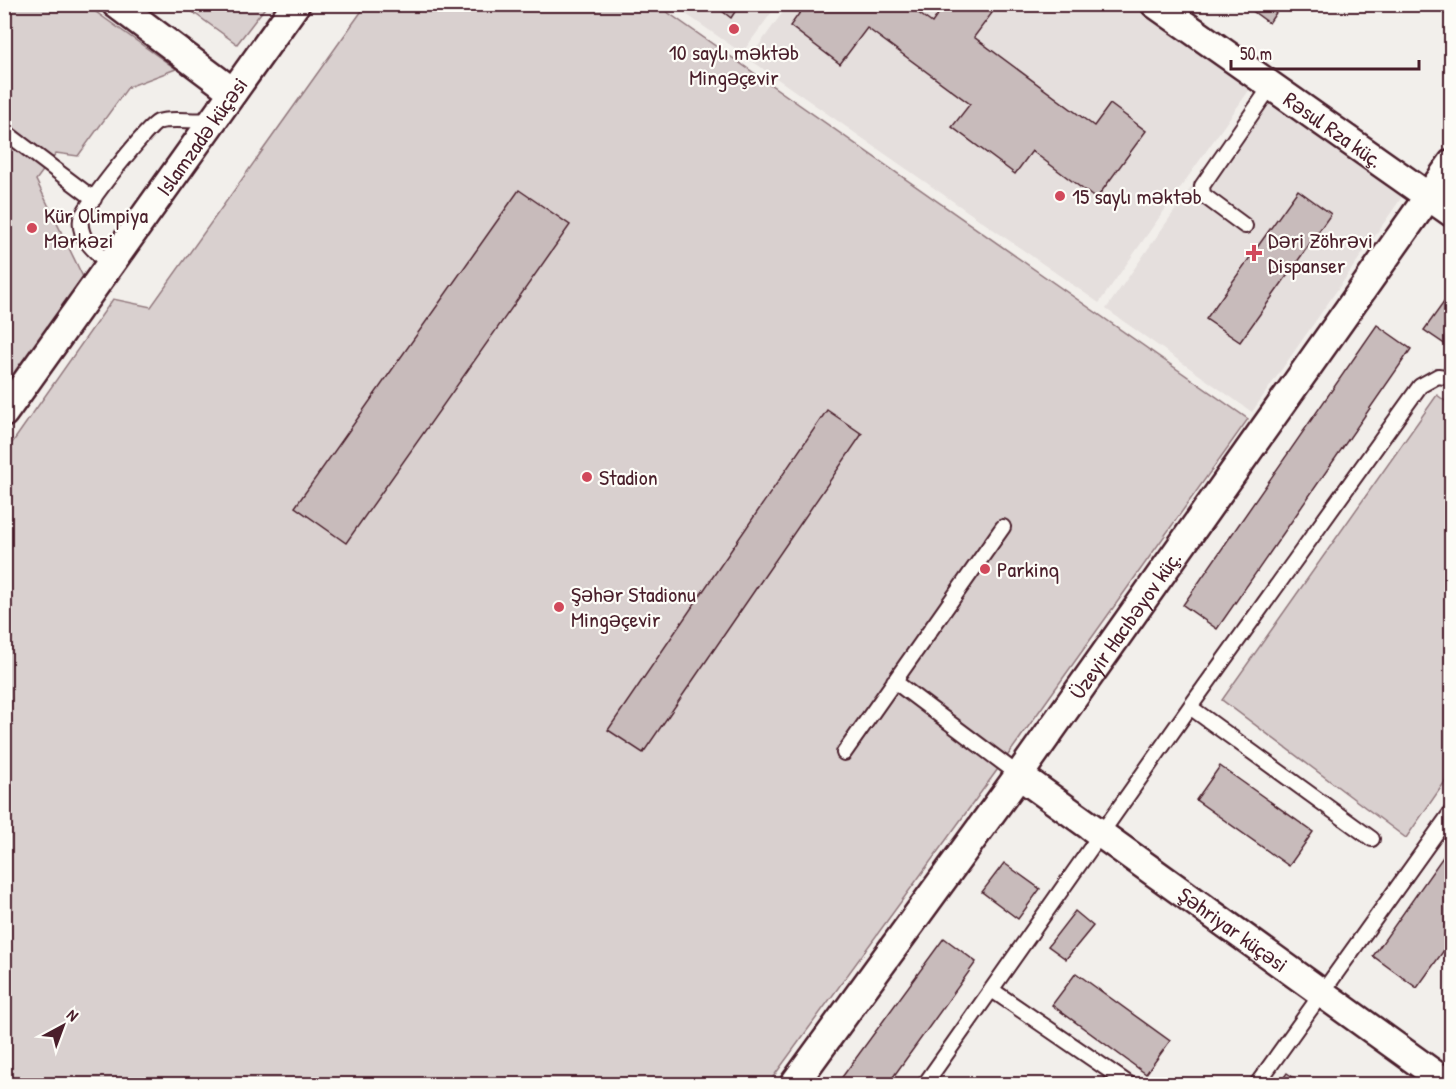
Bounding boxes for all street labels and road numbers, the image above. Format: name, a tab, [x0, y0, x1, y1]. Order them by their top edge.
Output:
street label: Islamzadə küçəsi	[149, 71, 254, 202]
street label: Rəsul Rza küç.	[1278, 84, 1389, 175]
street label: Üzeyir Hacıbəyov küç.	[1062, 545, 1188, 705]
street label: Şəhriyar küçəsi	[1172, 880, 1294, 979]

